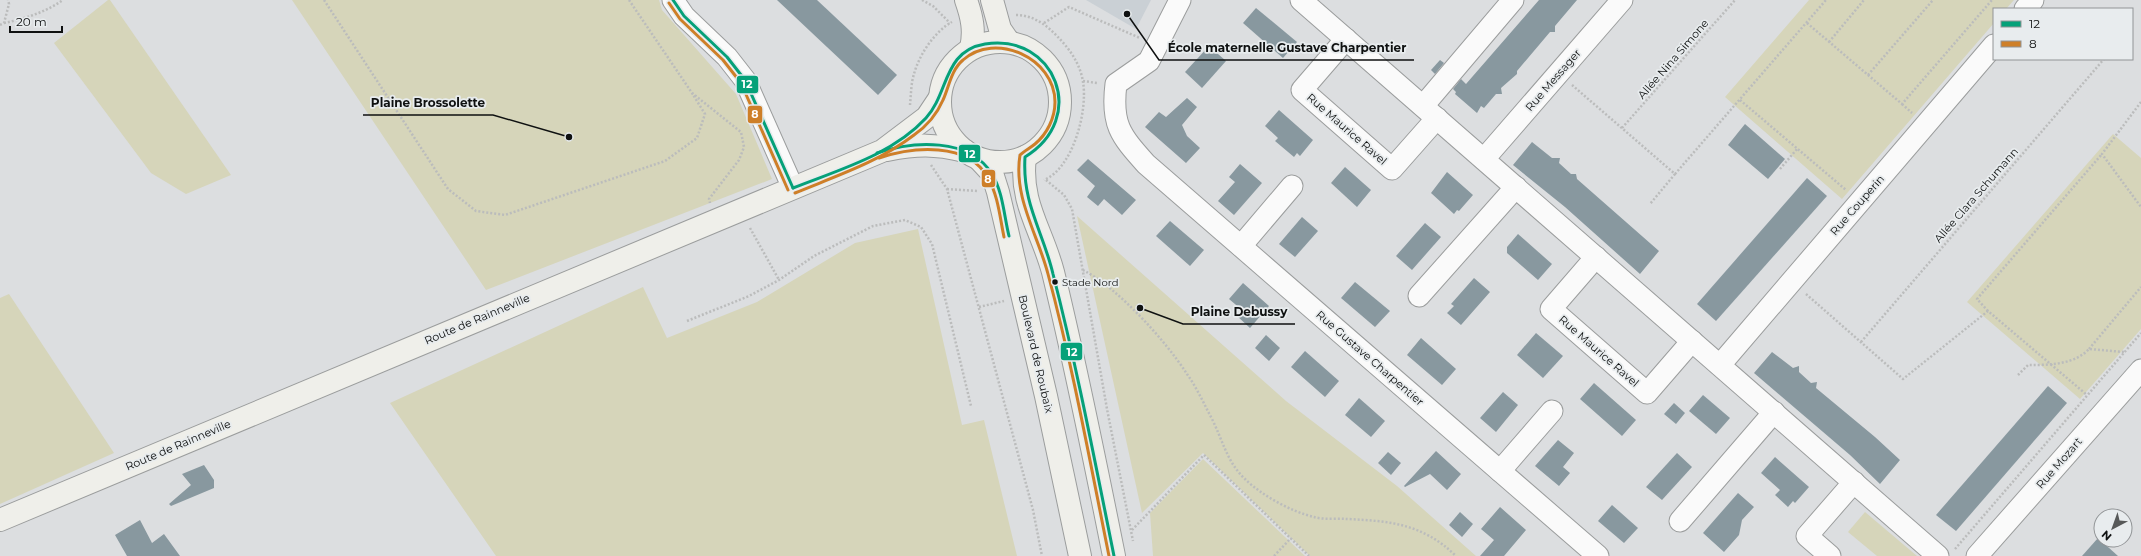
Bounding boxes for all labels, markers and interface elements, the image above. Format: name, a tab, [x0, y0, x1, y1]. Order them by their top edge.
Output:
scale bar	[10, 8, 62, 34]
legend	[1993, 8, 2133, 60]
text: 20 m	[16, 14, 47, 29]
street label: Allée Nina Simone	[1635, 16, 1712, 102]
text: 12	[2029, 16, 2040, 31]
callout: École maternelle Gustave Charpentier	[1159, 36, 1414, 60]
text: 8	[2029, 36, 2037, 51]
text: École maternelle Gustave Charpentier	[1168, 40, 1406, 55]
street label: Rue Messager	[1522, 46, 1584, 114]
line badge: 12	[736, 75, 759, 94]
text: 12	[742, 77, 753, 91]
street label: Rue Maurice Ravel	[1304, 90, 1390, 168]
callout: Plaine Brossolette	[363, 91, 493, 115]
text: Plaine Brossolette	[371, 95, 486, 110]
line badge: 8	[747, 105, 763, 124]
text: 8	[751, 107, 759, 121]
line badge: 12	[958, 144, 981, 163]
street label: Allée Clara Schumann	[1931, 145, 2021, 245]
text: 12	[965, 147, 976, 161]
line badge: 8	[981, 169, 996, 188]
text: 8	[984, 172, 992, 186]
street label: Rue Couperin	[1827, 172, 1887, 238]
place label: Stade Nord	[1062, 276, 1118, 289]
marker: Stade Nord	[1050, 277, 1060, 287]
street label: Route de Rainneville	[422, 290, 532, 348]
street label: Boulevard de Roubaix	[1016, 294, 1056, 415]
callout: Plaine Debussy	[1183, 300, 1295, 324]
text: Plaine Debussy	[1191, 304, 1288, 319]
street label: Rue Gustave Charpentier	[1313, 307, 1427, 409]
street label: Rue Maurice Ravel	[1556, 312, 1642, 390]
line badge: 12	[1060, 342, 1083, 361]
text: 12	[1067, 345, 1078, 359]
street label: Route de Rainneville	[123, 416, 233, 474]
street label: Rue Mozart	[2033, 434, 2085, 491]
north arrow	[2093, 508, 2133, 548]
text: N	[2098, 527, 2114, 544]

